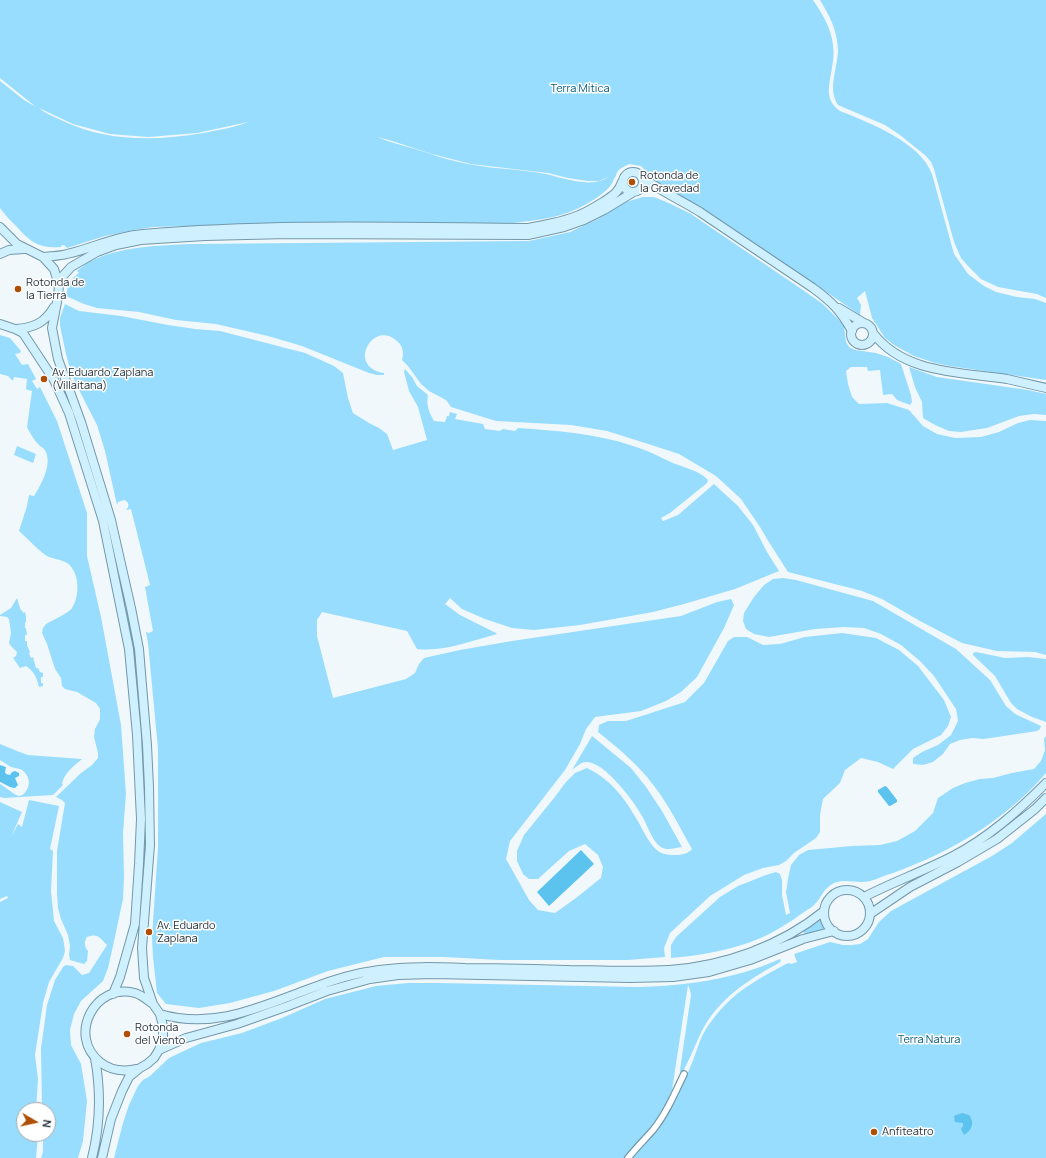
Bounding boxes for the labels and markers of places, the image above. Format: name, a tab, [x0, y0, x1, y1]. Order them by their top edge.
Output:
place label: Rotonda de la Gravedad	[640, 169, 699, 195]
marker: Rotonda de la Gravedad	[627, 177, 637, 187]
place label: Rotonda de la Tierra	[26, 276, 84, 302]
marker: Rotonda de la Tierra	[13, 284, 23, 294]
place label: Av. Eduardo Zaplana (Villaitana)	[52, 366, 153, 392]
marker: Av. Eduardo Zaplana (Villaitana)	[39, 374, 49, 384]
place label: Av. Eduardo Zaplana	[157, 919, 216, 945]
marker: Av. Eduardo Zaplana	[144, 927, 154, 937]
place label: Rotonda del Viento	[135, 1021, 185, 1047]
marker: Rotonda del Viento	[122, 1029, 132, 1039]
place label: Anfiteatro	[882, 1125, 934, 1139]
marker: Anfiteatro	[869, 1127, 879, 1137]

